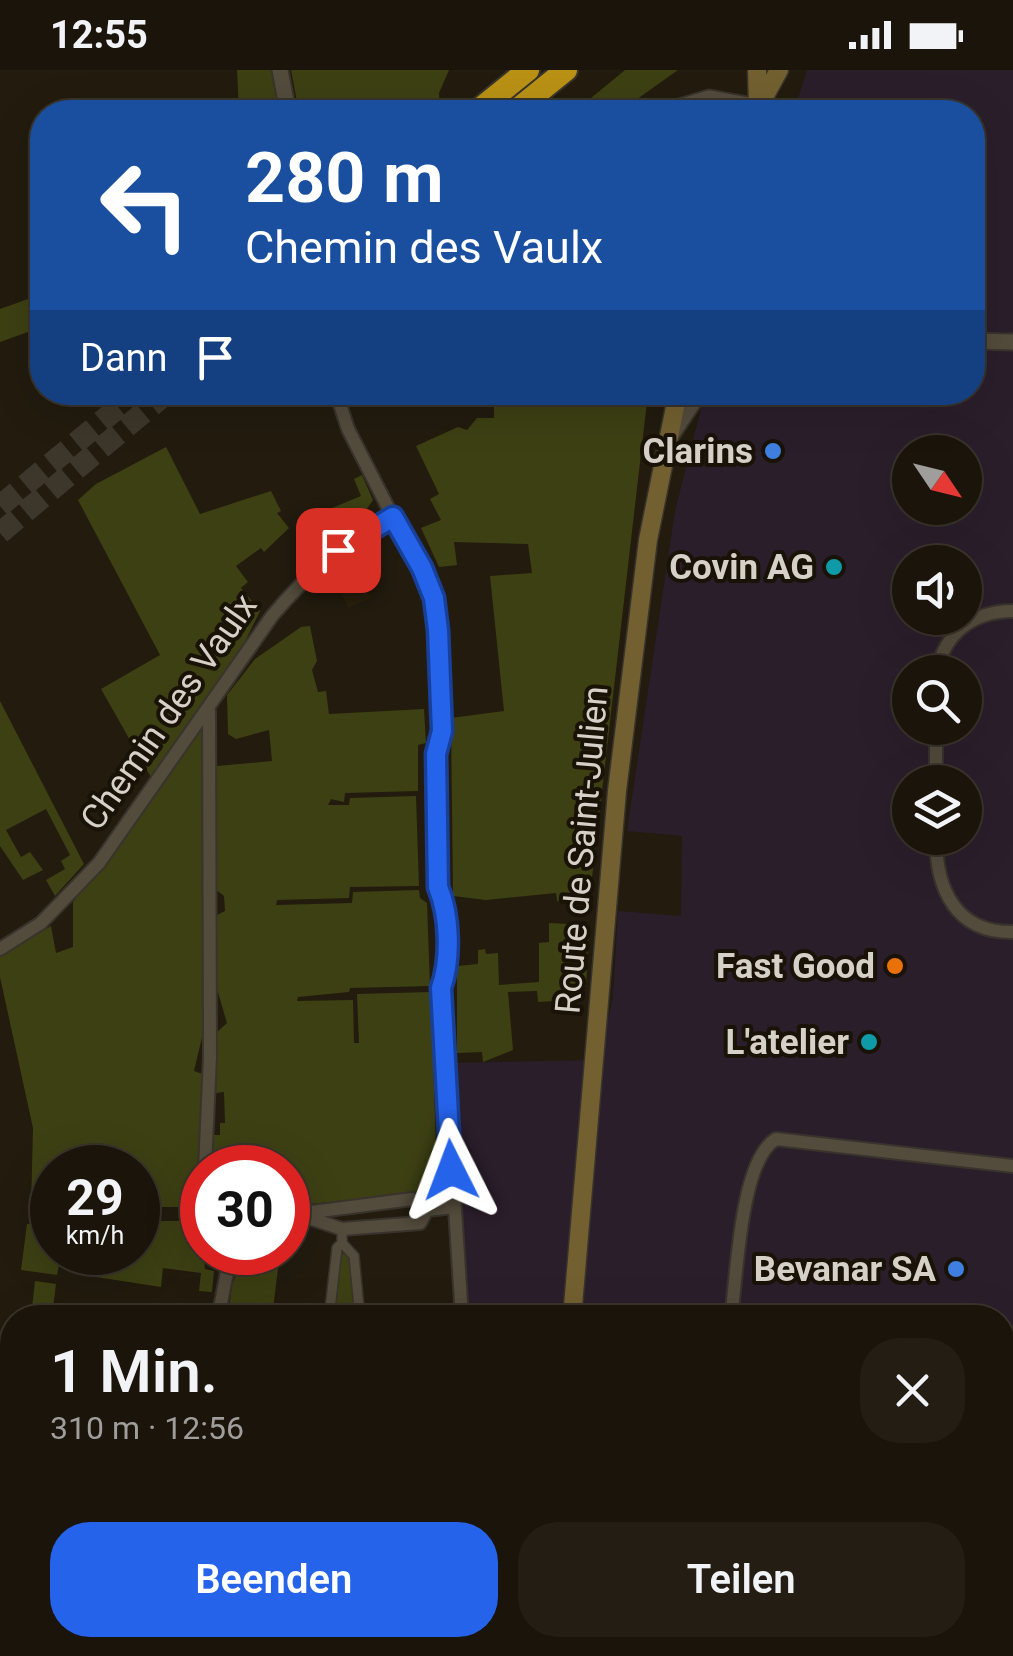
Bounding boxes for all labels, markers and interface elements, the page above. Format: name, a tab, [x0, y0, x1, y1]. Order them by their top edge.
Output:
text: 12:55	[50, 13, 148, 57]
text: 280 m	[245, 137, 444, 219]
icon: left	[80, 140, 210, 270]
text: Chemin des Vaulx	[245, 221, 603, 274]
icon: arrive	[188, 330, 243, 385]
text: Dann	[80, 336, 168, 380]
place label: Clarins	[642, 431, 753, 472]
north arrow	[892, 435, 982, 525]
map controls	[892, 435, 982, 855]
marker: Clarins	[762, 440, 784, 462]
pin	[296, 508, 381, 593]
icon: arrive	[311, 523, 366, 578]
button: sound	[892, 545, 982, 635]
place label: Covin AG	[669, 547, 814, 588]
marker: Covin AG	[823, 556, 845, 578]
street label: Chemin des Vaulx	[72, 586, 266, 838]
button: search	[892, 655, 982, 745]
street label: Route de Saint-Julien	[547, 684, 617, 1016]
button: layers	[892, 765, 982, 855]
place label: Fast Good	[716, 946, 875, 987]
marker: Fast Good	[884, 955, 906, 977]
place label: L'atelier	[726, 1022, 849, 1063]
marker: L'atelier	[858, 1031, 880, 1053]
position arrow	[399, 1118, 503, 1222]
speed limit sign: 30	[180, 1145, 310, 1275]
text: 29	[66, 1169, 124, 1227]
text: km/h	[66, 1221, 124, 1250]
place label: Bevanar SA	[754, 1249, 936, 1290]
marker: Bevanar SA	[945, 1258, 967, 1280]
text: 1 Min.	[50, 1336, 218, 1407]
button: close	[860, 1338, 965, 1443]
text: 310 m · 12:56	[50, 1409, 244, 1447]
button: Beenden	[50, 1522, 498, 1637]
button: Teilen	[518, 1522, 965, 1637]

